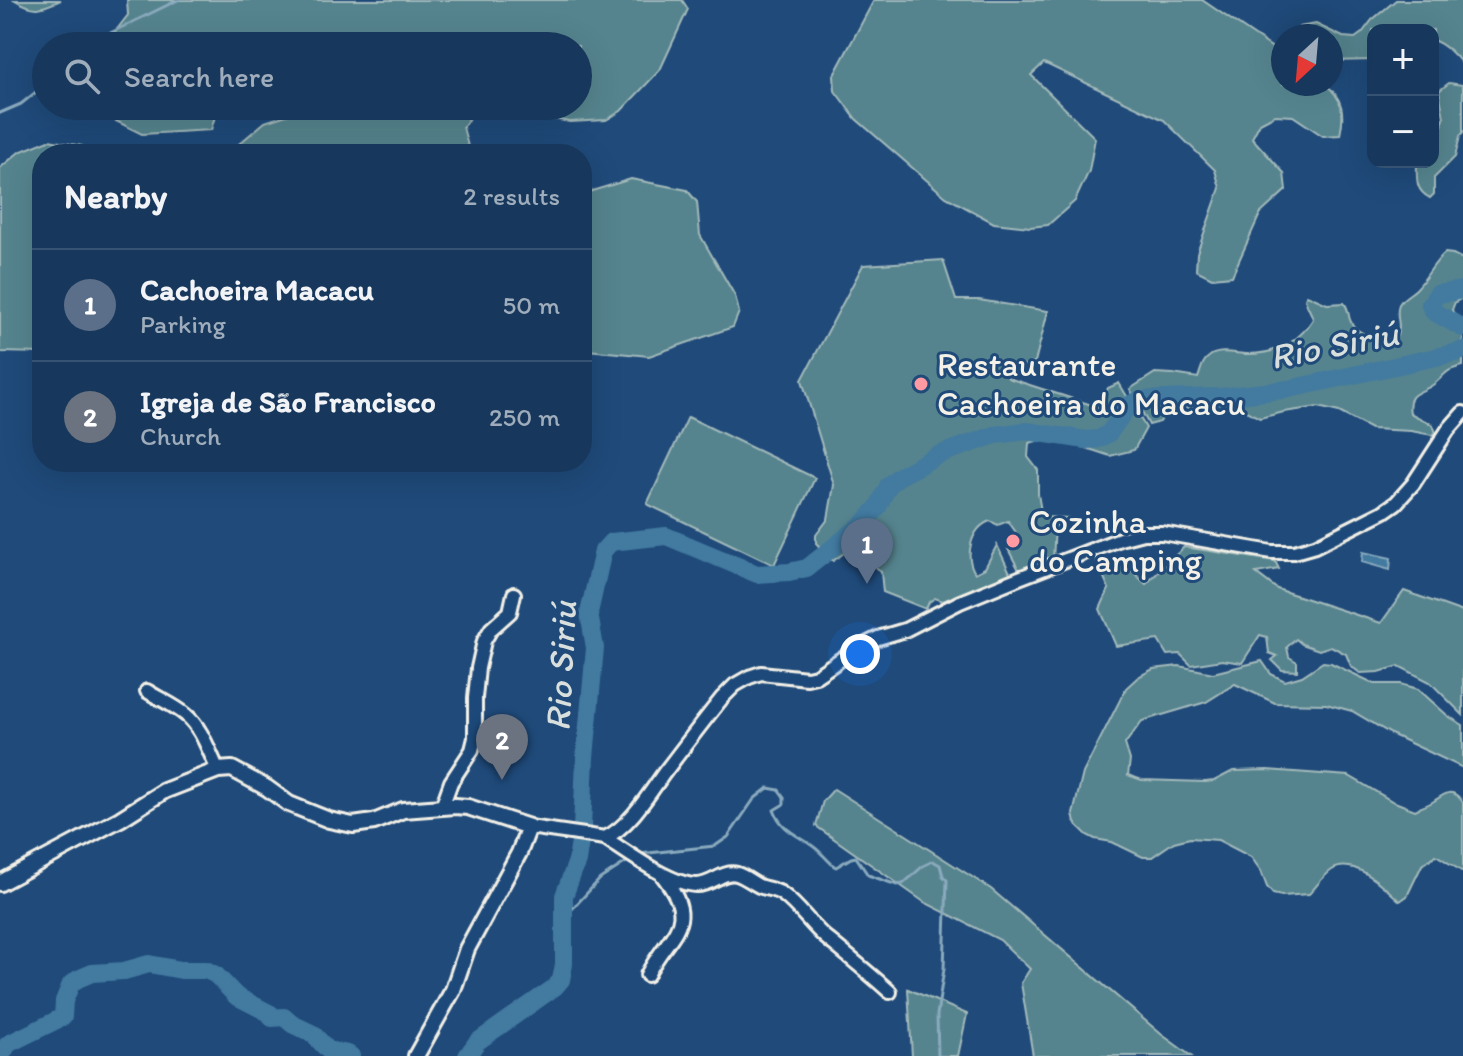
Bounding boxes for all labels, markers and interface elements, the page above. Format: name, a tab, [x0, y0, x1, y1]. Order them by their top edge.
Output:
north arrow	[1271, 24, 1343, 96]
map controls	[1367, 24, 1439, 168]
button: +	[1367, 24, 1439, 96]
search box	[32, 32, 592, 120]
icon: search	[60, 54, 104, 98]
text: Search here	[124, 58, 274, 95]
button: −	[1367, 96, 1439, 168]
text: Nearby	[64, 176, 167, 217]
text: 2 results	[463, 180, 560, 212]
text: Cachoeira Macacu	[140, 271, 374, 308]
text: 1	[84, 289, 96, 321]
text: 50 m	[503, 289, 560, 321]
text: Parking	[140, 308, 226, 340]
water label: Rio Siriú	[1266, 311, 1403, 378]
place label: Restaurante Cachoeira do Macacu	[937, 344, 1245, 424]
marker: Restaurante Cachoeira do Macacu	[912, 375, 930, 393]
text: Igreja de São Francisco	[140, 383, 436, 420]
text: 2	[83, 401, 97, 433]
text: 250 m	[489, 401, 560, 433]
text: Church	[140, 420, 221, 452]
place label: Cozinha do Camping	[1029, 501, 1203, 581]
pin: 1	[841, 518, 893, 584]
marker: Cozinha do Camping	[1004, 532, 1022, 550]
water label: Rio Siriú	[536, 599, 585, 732]
your location	[840, 634, 880, 674]
pin: 2	[476, 714, 528, 780]

